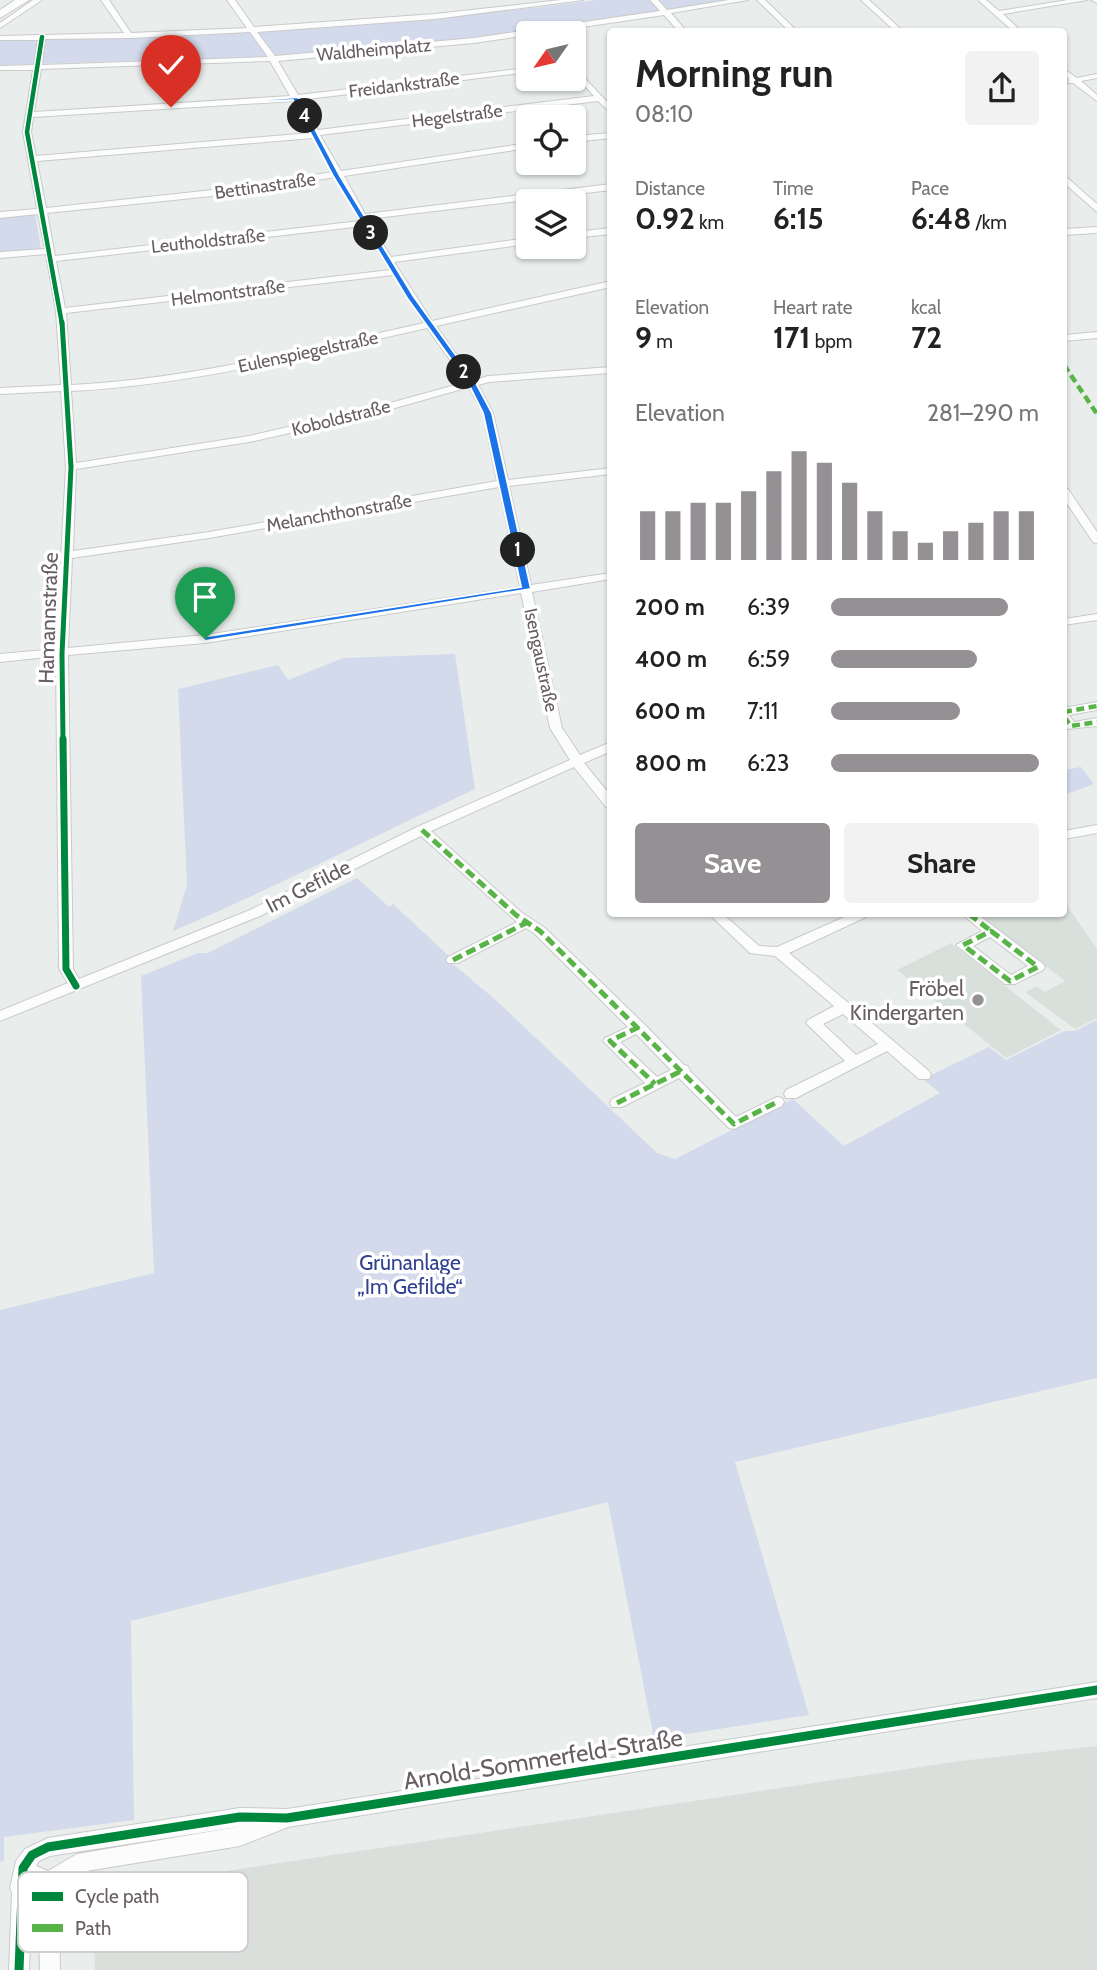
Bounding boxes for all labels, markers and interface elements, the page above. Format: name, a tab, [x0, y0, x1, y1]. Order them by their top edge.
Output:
north arrow	[516, 21, 586, 91]
map controls	[516, 21, 586, 259]
street label: Waldheimplatz	[316, 34, 433, 66]
pin	[141, 35, 201, 107]
icon: check	[152, 46, 190, 84]
text: Morning run	[635, 50, 834, 97]
button: share	[965, 51, 1039, 125]
street label: Freidankstraße	[348, 67, 460, 103]
pin: 4	[288, 99, 322, 134]
street label: Hegelstraße	[410, 100, 504, 132]
text: 08:10	[635, 100, 693, 128]
text: 4	[299, 104, 310, 127]
button: locate	[516, 105, 586, 175]
street label: Bettinastraße	[213, 168, 317, 204]
text: Distance	[635, 177, 705, 200]
text: Time	[773, 177, 813, 200]
text: Pace	[911, 177, 949, 200]
button: layers	[516, 189, 586, 259]
text: 0.92	[635, 200, 695, 237]
text: 6:15	[773, 200, 824, 237]
text: 6:48	[911, 200, 971, 237]
text: km	[695, 211, 724, 234]
text: /km	[971, 211, 1007, 234]
pin: 3	[354, 216, 388, 250]
text: 3	[365, 221, 376, 244]
street label: Leutholdstraße	[150, 224, 266, 258]
street label: Helmontstraße	[170, 275, 286, 311]
text: Elevation	[635, 296, 709, 319]
text: Heart rate	[773, 296, 853, 319]
text: kcal	[911, 296, 941, 319]
text: 9	[635, 319, 652, 356]
text: 171	[773, 319, 810, 356]
text: 72	[911, 319, 942, 356]
street label: Eulenspiegelstraße	[236, 326, 380, 378]
text: m	[652, 330, 673, 353]
text: bpm	[810, 330, 853, 353]
pin: 2	[447, 354, 482, 390]
text: 2	[458, 360, 469, 383]
street label: Koboldstraße	[289, 395, 393, 441]
text: Elevation	[635, 399, 725, 427]
text: 281–290 m	[927, 399, 1039, 427]
street label: Melanchthonstraße	[265, 489, 413, 537]
pin: 1	[500, 532, 536, 568]
text: 1	[514, 538, 521, 561]
street label: Hamannstraße	[33, 551, 63, 684]
pin	[175, 567, 235, 639]
icon: arrive	[186, 578, 224, 616]
text: 200 m	[635, 593, 705, 621]
text: 6:39	[747, 593, 790, 621]
street label: Isengaustraße	[519, 606, 563, 714]
text: 400 m	[635, 645, 707, 673]
text: 6:59	[747, 645, 790, 673]
text: 600 m	[635, 697, 706, 725]
text: 7:11	[747, 697, 778, 725]
text: 800 m	[635, 749, 707, 777]
text: 6:23	[747, 749, 789, 777]
button: Save	[635, 823, 830, 903]
button: Share	[844, 823, 1039, 903]
street label: Im Gefilde	[261, 854, 355, 918]
place label: Fröbel Kindergarten	[850, 976, 964, 1025]
marker: Fröbel Kindergarten	[970, 992, 986, 1008]
park label: Grünanlage „Im Gefilde“	[357, 1250, 463, 1299]
street label: Arnold-Sommerfeld-Straße	[401, 1723, 685, 1795]
legend	[18, 1872, 248, 1952]
text: Cycle path	[75, 1885, 159, 1908]
text: Path	[75, 1917, 111, 1940]

